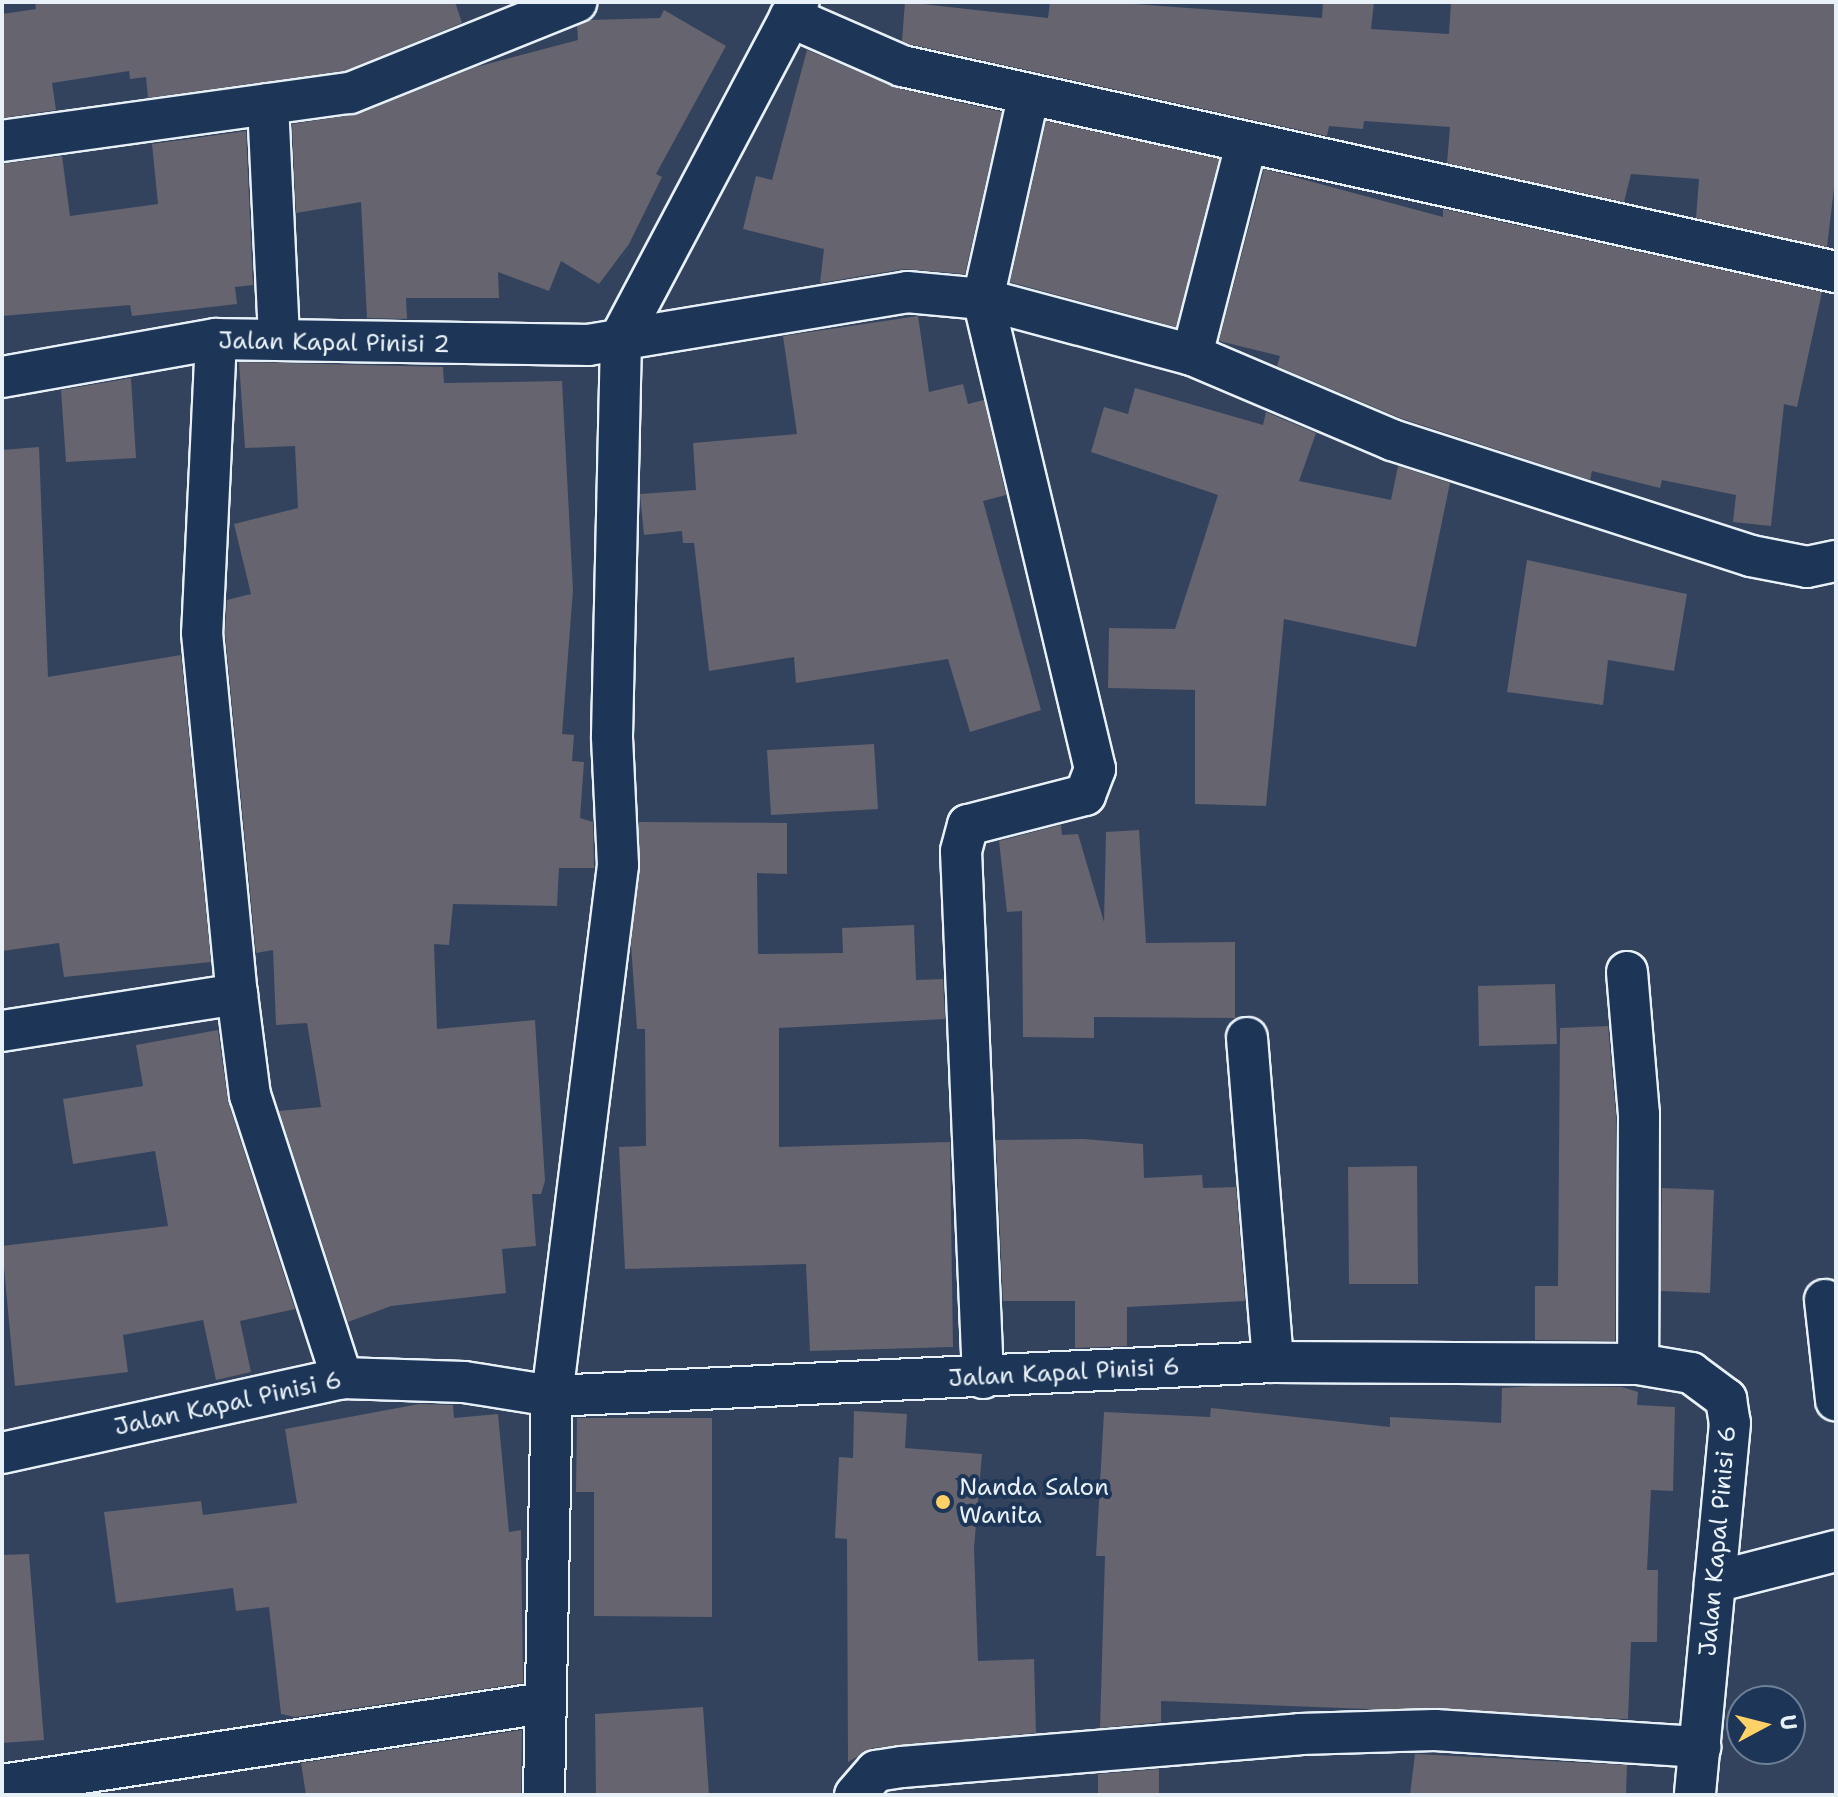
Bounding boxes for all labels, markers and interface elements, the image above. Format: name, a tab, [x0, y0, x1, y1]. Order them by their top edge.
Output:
street label: Jalan Kapal Pinisi 2	[218, 327, 450, 359]
street label: Jalan Kapal Pinisi 6	[948, 1353, 1180, 1393]
street label: Jalan Kapal Pinisi 6	[112, 1366, 344, 1442]
street label: Jalan Kapal Pinisi 6	[1694, 1424, 1742, 1658]
place label: Nanda Salon Wanita	[959, 1474, 1109, 1530]
marker: Nanda Salon Wanita	[934, 1493, 952, 1511]
north arrow	[1726, 1685, 1806, 1765]
text: U	[1773, 1713, 1804, 1732]

